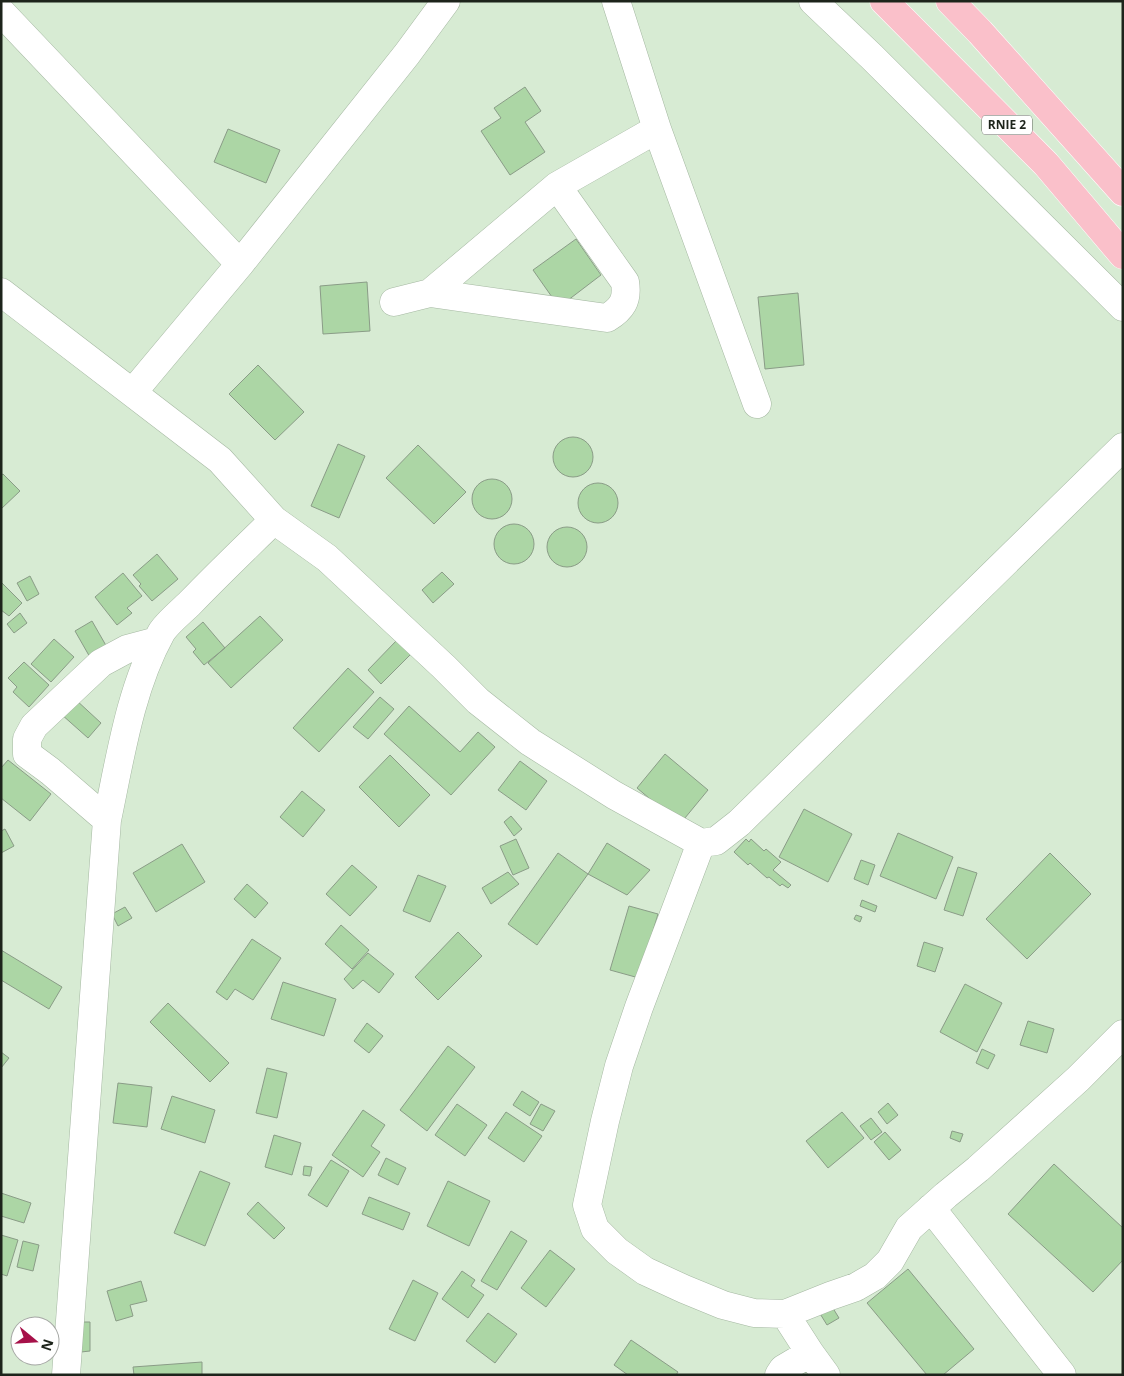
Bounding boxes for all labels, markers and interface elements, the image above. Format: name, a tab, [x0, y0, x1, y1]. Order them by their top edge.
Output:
road number: RNIE 2	[982, 116, 1032, 134]
north arrow	[10, 1316, 60, 1366]
text: N	[37, 1337, 59, 1354]

